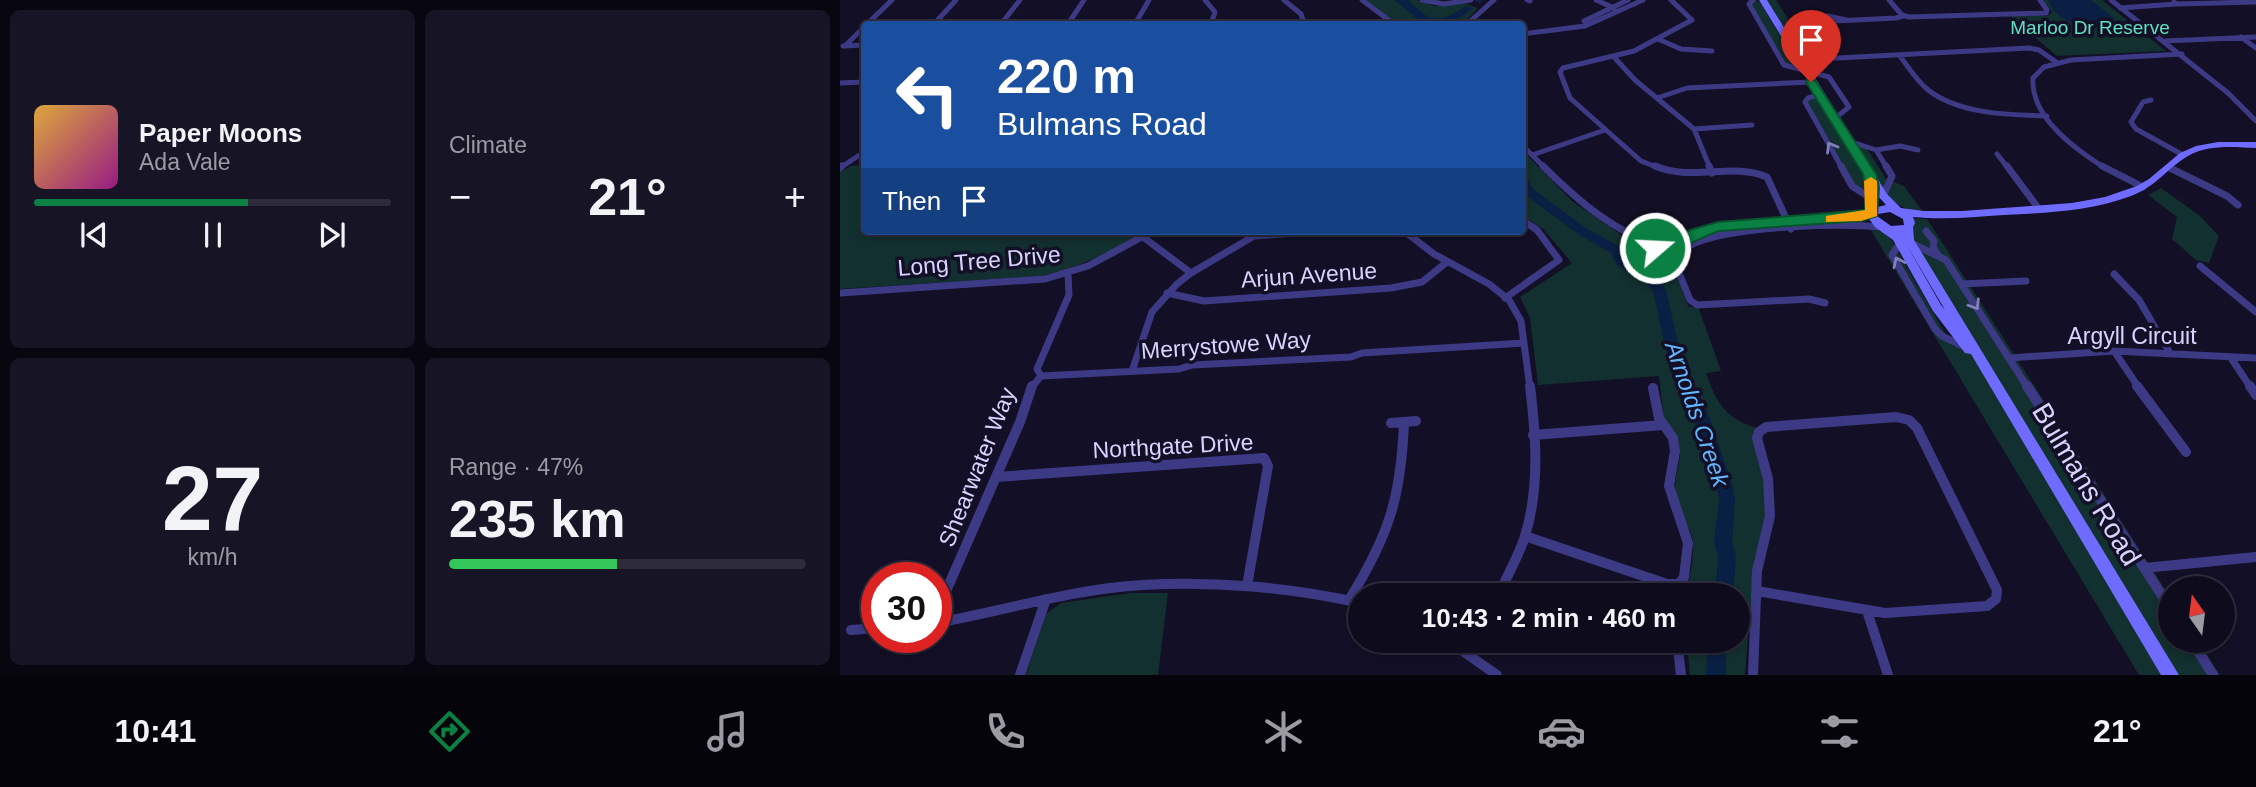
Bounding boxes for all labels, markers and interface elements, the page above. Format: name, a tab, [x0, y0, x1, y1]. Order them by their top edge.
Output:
pin	[1781, 10, 1841, 82]
park label: Marloo Dr Reserve	[2010, 17, 2170, 38]
icon: arrive	[1792, 21, 1830, 59]
icon: left	[882, 49, 973, 140]
text: 220 m	[997, 49, 1136, 103]
text: Bulmans Road	[997, 106, 1207, 142]
text: Paper Moons	[139, 118, 302, 148]
text: Climate	[449, 132, 527, 158]
one-way arrow	[1826, 142, 1839, 155]
text: Ada Vale	[139, 149, 231, 175]
text: 21°	[588, 168, 667, 226]
text: −	[449, 176, 471, 218]
text: +	[784, 176, 806, 218]
icon: arrive	[955, 182, 993, 220]
text: Then	[882, 186, 941, 216]
position arrow	[1618, 211, 1692, 285]
icon: previous	[75, 216, 113, 254]
icon: pause	[194, 216, 232, 254]
icon: next	[313, 216, 351, 254]
street label: Long Tree Drive	[896, 241, 1062, 281]
street label: Arjun Avenue	[1240, 257, 1378, 293]
one-way arrow	[1892, 257, 1906, 269]
one-way arrow	[1967, 298, 1980, 311]
street label: Argyll Circuit	[2067, 323, 2197, 349]
street label: Merrystowe Way	[1140, 326, 1312, 364]
water label: Arnolds Creek	[1659, 336, 1736, 492]
street label: Shearwater Way	[933, 383, 1021, 550]
street label: Bulmans Road	[2026, 398, 2147, 571]
street label: Northgate Drive	[1092, 429, 1254, 463]
text: 27	[162, 448, 263, 549]
text: Range · 47%	[449, 454, 583, 480]
text: 235 km	[449, 490, 625, 548]
text: km/h	[188, 544, 237, 570]
speed limit sign: 30	[861, 562, 952, 653]
north arrow	[2158, 576, 2235, 653]
map controls	[2158, 576, 2235, 653]
text: 10:43 · 2 min · 460 m	[1422, 603, 1676, 633]
icon: directions	[425, 707, 474, 756]
icon: music	[703, 707, 752, 756]
icon: phone	[981, 707, 1030, 756]
icon: climate	[1259, 707, 1308, 756]
icon: car	[1537, 707, 1586, 756]
icon: filters	[1815, 707, 1864, 756]
text: 10:41	[114, 713, 196, 749]
text: 21°	[2093, 713, 2142, 749]

